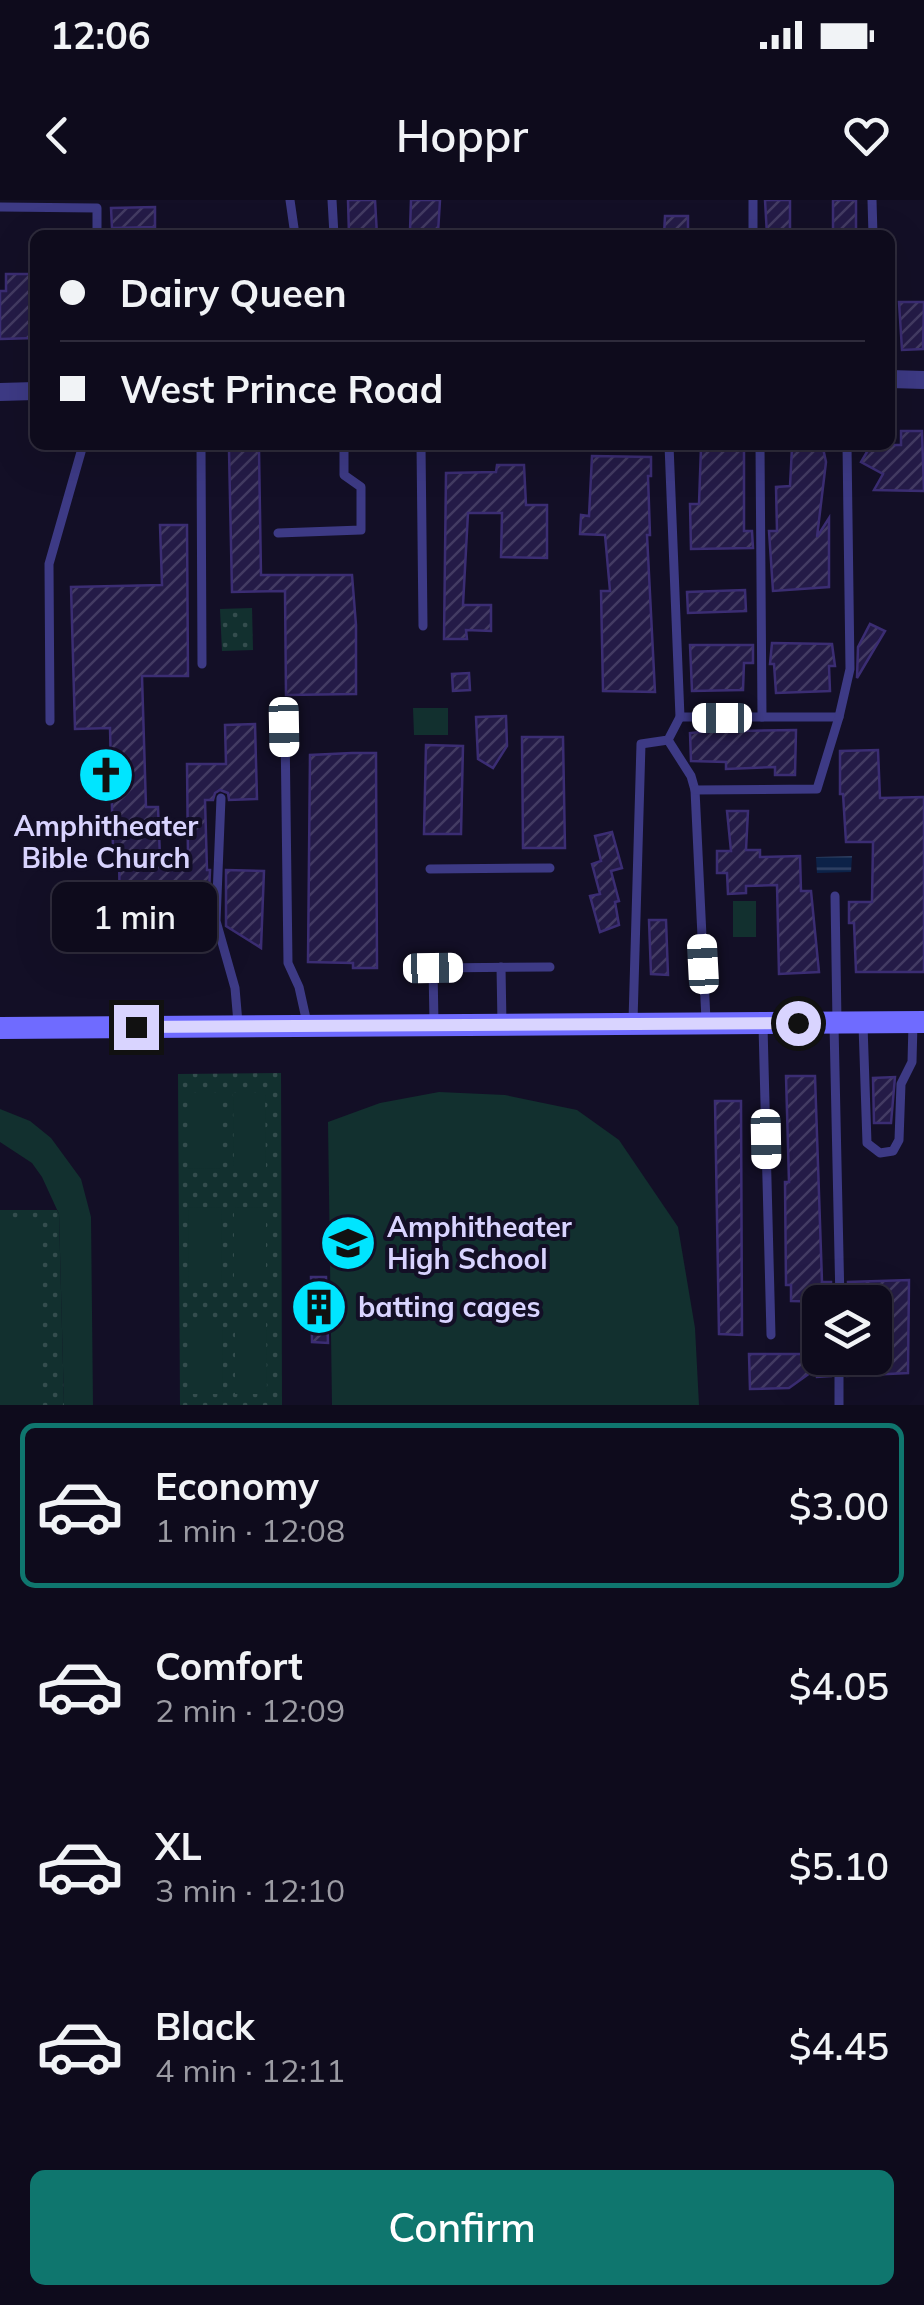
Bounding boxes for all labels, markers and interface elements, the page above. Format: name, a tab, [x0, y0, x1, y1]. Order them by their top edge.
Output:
text: 12:06	[50, 11, 151, 59]
text: Hoppr	[396, 107, 528, 163]
icon: back	[30, 108, 85, 163]
icon: heart	[839, 108, 894, 163]
text: Dairy Queen	[120, 269, 347, 317]
text: West Prince Road	[120, 365, 443, 413]
car	[268, 697, 300, 757]
car	[692, 703, 752, 733]
church icon: Amphitheater Bible Church	[76, 745, 136, 805]
place label: Amphitheater Bible Church	[14, 808, 198, 875]
callout: 1 min	[54, 882, 218, 952]
text: 1 min	[93, 897, 176, 937]
car	[686, 933, 720, 995]
car	[403, 952, 463, 984]
route start	[776, 1001, 821, 1046]
route end	[114, 1005, 159, 1050]
car	[750, 1109, 782, 1169]
place label: Amphitheater High School	[387, 1209, 572, 1276]
school or university icon: Amphitheater High School	[318, 1213, 378, 1273]
building icon: batting cages	[289, 1277, 349, 1337]
map controls	[802, 1285, 892, 1375]
button: layers	[802, 1285, 892, 1375]
place label: batting cages	[358, 1289, 541, 1324]
icon: car	[35, 1461, 125, 1551]
text: Economy	[155, 1462, 319, 1510]
text: $3.00	[789, 1482, 889, 1530]
text: 1 min · 12:08	[155, 1510, 345, 1550]
icon: car	[35, 1641, 125, 1731]
text: Comfort	[155, 1642, 303, 1690]
text: $4.05	[789, 1662, 889, 1710]
text: 2 min · 12:09	[155, 1690, 345, 1730]
icon: car	[35, 1821, 125, 1911]
text: XL	[155, 1822, 202, 1870]
text: $5.10	[789, 1842, 889, 1890]
text: 3 min · 12:10	[155, 1870, 345, 1910]
icon: car	[35, 2001, 125, 2091]
text: Black	[155, 2002, 255, 2050]
text: $4.45	[789, 2022, 889, 2070]
text: 4 min · 12:11	[155, 2050, 345, 2090]
button: Confirm	[30, 2170, 894, 2285]

